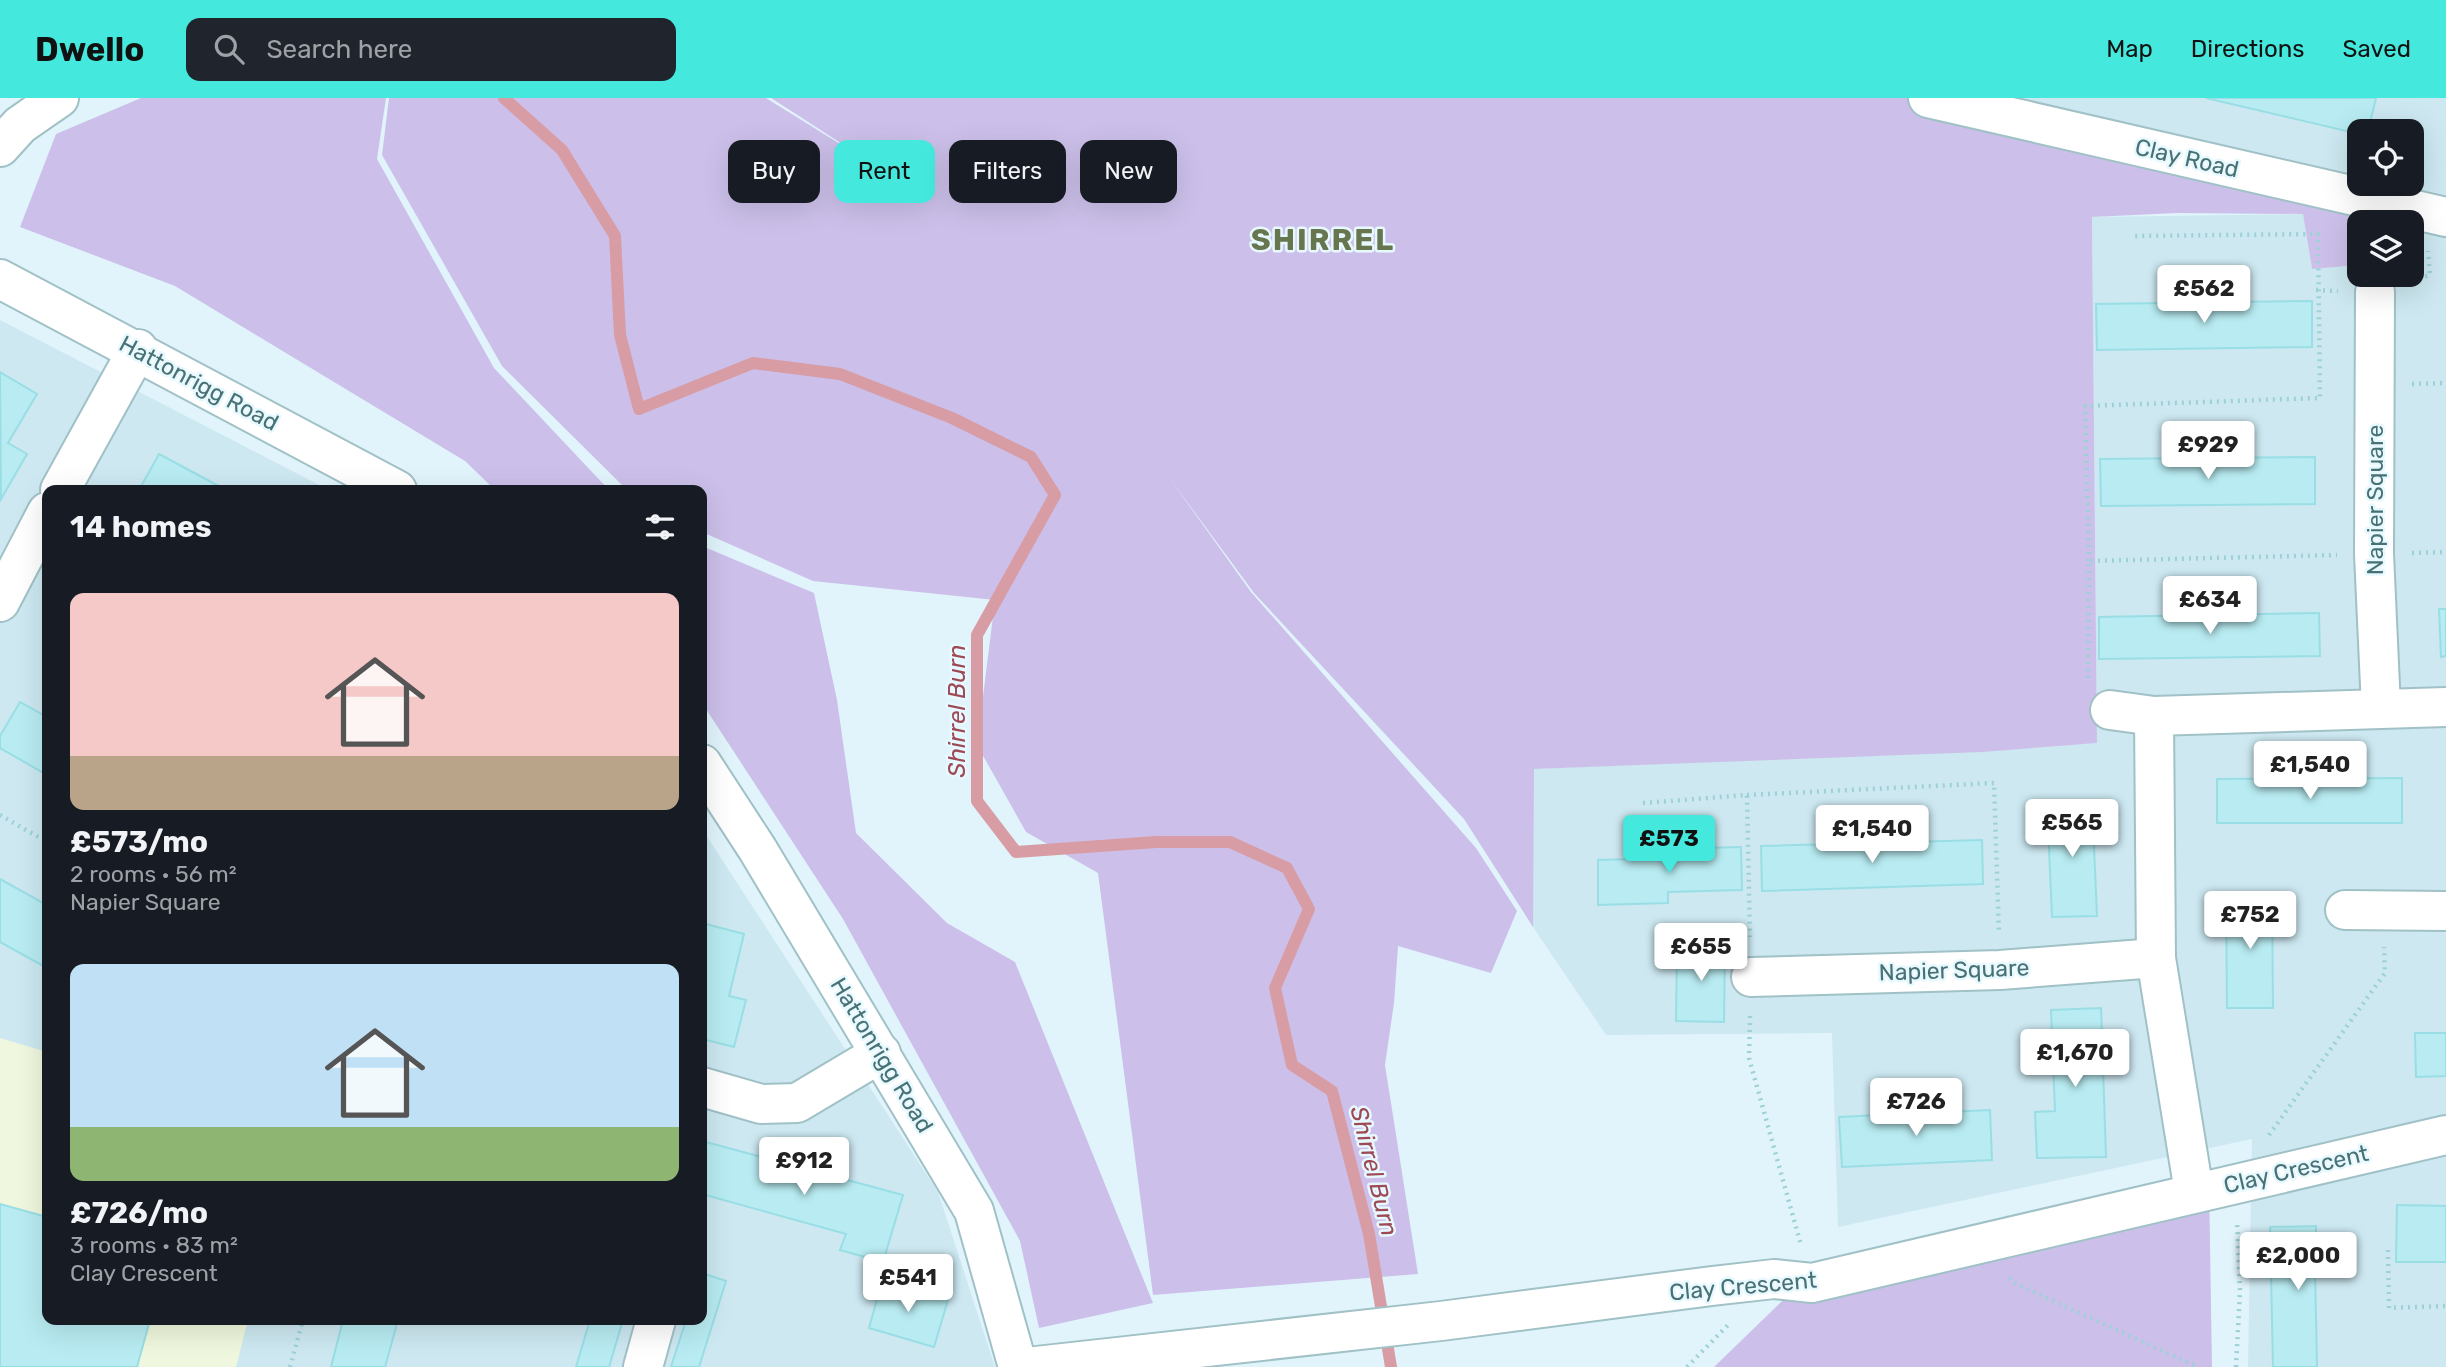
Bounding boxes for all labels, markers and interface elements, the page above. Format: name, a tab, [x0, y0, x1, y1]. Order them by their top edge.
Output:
search box	[186, 18, 676, 81]
text: Dwello	[35, 30, 144, 69]
icon: search	[210, 30, 248, 68]
text: Search here	[266, 34, 412, 65]
text: Map	[2106, 35, 2153, 63]
text: Directions	[2191, 35, 2304, 63]
text: Saved	[2342, 35, 2411, 63]
map controls	[2347, 119, 2424, 287]
button: locate	[2347, 119, 2424, 196]
street label: Clay Road	[2132, 132, 2242, 184]
chip: Buy	[728, 140, 820, 203]
chip: Rent	[834, 140, 935, 203]
chip: Filters	[949, 140, 1066, 203]
chip: New	[1080, 140, 1177, 203]
button: layers	[2347, 210, 2424, 287]
district label: SHIRREL	[1251, 222, 1395, 258]
pin: £562	[2163, 266, 2245, 325]
text: £562	[2173, 274, 2235, 302]
street label: Hattonrigg Road	[115, 329, 283, 437]
pin: £929	[2167, 422, 2249, 481]
street label: Napier Square	[2361, 425, 2389, 575]
text: £929	[2177, 430, 2239, 458]
icon: filters	[641, 508, 679, 546]
text: 14 homes	[70, 509, 212, 545]
pin: £634	[2169, 576, 2251, 636]
text: £634	[2179, 585, 2241, 613]
icon: home	[312, 639, 438, 765]
water label: Shirrel Burn	[943, 644, 971, 778]
pin: £1,540	[2253, 742, 2367, 801]
text: £1,540	[2270, 750, 2350, 778]
pin: £565	[2031, 800, 2113, 859]
pin: £1,540	[1815, 806, 1929, 865]
text: £565	[2041, 808, 2103, 836]
text: £1,540	[1832, 814, 1912, 842]
pin: £573	[1628, 816, 1710, 875]
text: £573/mo	[70, 824, 208, 860]
text: £573	[1639, 824, 1699, 852]
text: 2 rooms · 56 m²	[70, 860, 237, 888]
text: Napier Square	[70, 888, 221, 916]
pin: £752	[2209, 892, 2291, 951]
text: £752	[2220, 900, 2280, 928]
pin: £655	[1660, 924, 1742, 983]
text: £655	[1670, 932, 1732, 960]
street label: Napier Square	[1878, 953, 2030, 987]
street label: Hattonrigg Road	[825, 972, 939, 1138]
icon: home	[312, 1010, 438, 1136]
pin: £1,670	[2018, 1030, 2132, 1089]
text: £1,670	[2036, 1038, 2114, 1066]
pin: £726	[1875, 1079, 1957, 1138]
text: £726	[1886, 1087, 1946, 1115]
water label: Shirrel Burn	[1344, 1103, 1404, 1239]
pin: £912	[763, 1138, 845, 1197]
street label: Clay Crescent	[2221, 1139, 2371, 1199]
text: £912	[775, 1146, 833, 1174]
text: £726/mo	[70, 1195, 208, 1231]
text: 3 rooms · 83 m²	[70, 1231, 238, 1259]
pin: £2,000	[2241, 1232, 2355, 1292]
text: £2,000	[2256, 1241, 2340, 1269]
pin: £541	[867, 1254, 949, 1314]
text: Clay Crescent	[70, 1259, 218, 1287]
text: £541	[879, 1263, 937, 1291]
street label: Clay Crescent	[1668, 1266, 1818, 1306]

